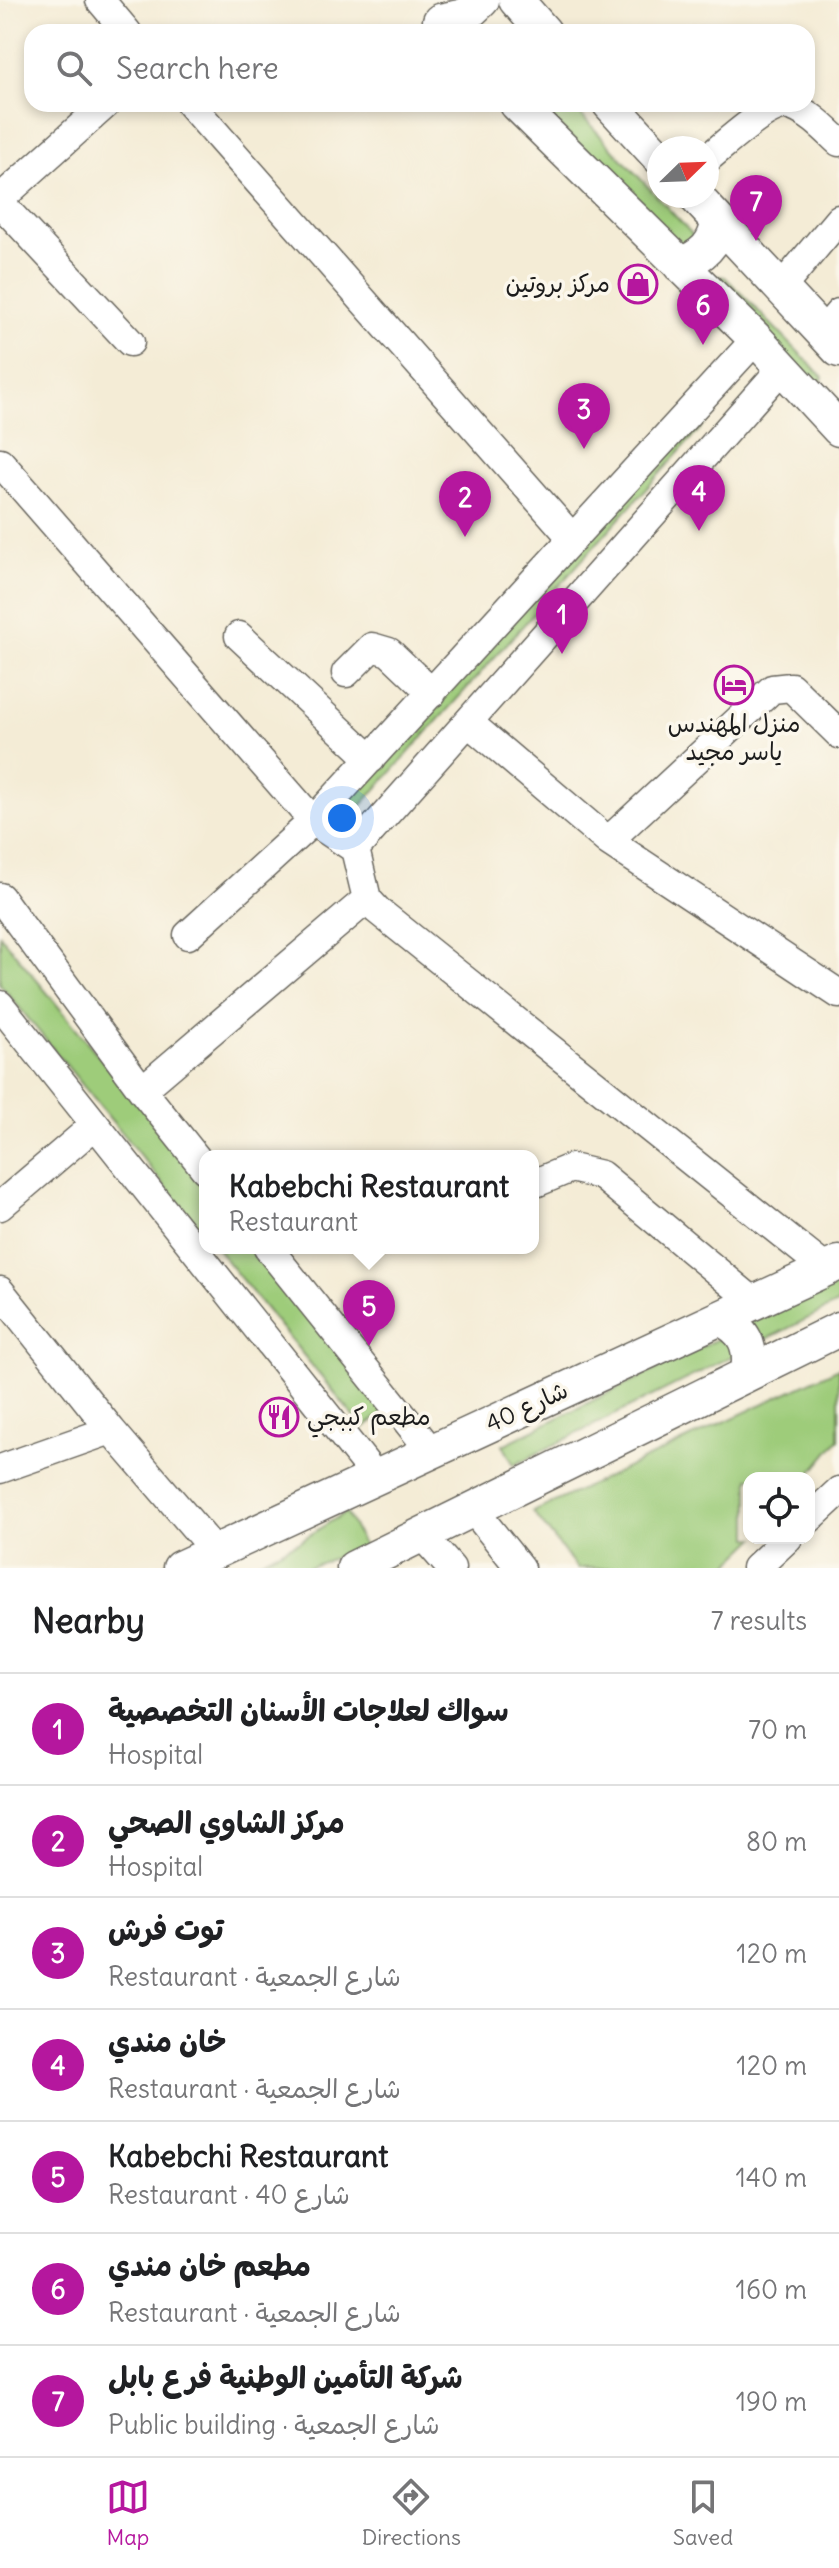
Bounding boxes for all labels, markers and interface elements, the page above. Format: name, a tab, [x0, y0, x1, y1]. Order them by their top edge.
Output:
search box	[24, 24, 815, 112]
icon: search	[52, 46, 96, 90]
text: Search here	[116, 49, 279, 87]
north arrow	[647, 136, 719, 208]
pin: 7	[730, 175, 782, 241]
shop icon: مركز بروتين	[617, 263, 659, 305]
place label: مركز بروتين	[506, 268, 610, 298]
pin: 6	[677, 279, 729, 345]
pin: 3	[558, 383, 610, 449]
pin: 4	[673, 465, 725, 531]
pin: 2	[439, 471, 491, 537]
pin: 1	[536, 588, 588, 654]
hotel icon: منزل المهندس ياسر مجيد	[713, 664, 755, 706]
place label: منزل المهندس ياسر مجيد	[668, 708, 800, 766]
your location	[322, 798, 362, 838]
popup	[199, 1150, 539, 1254]
text: Kabebchi Restaurant	[229, 1167, 509, 1205]
text: Restaurant	[229, 1205, 358, 1238]
pin: 5	[343, 1280, 395, 1346]
street label: شارع 40	[481, 1374, 574, 1441]
restaurant icon: مطعم كببجي	[258, 1396, 300, 1438]
place label: مطعم كببجي	[307, 1401, 431, 1438]
map controls	[743, 1472, 815, 1544]
button: locate	[743, 1472, 815, 1544]
text: Nearby	[32, 1599, 145, 1642]
text: 7 results	[711, 1604, 807, 1637]
text: سواك لعلاجات الأسنان التخصصية	[108, 1691, 509, 1729]
text: 1	[53, 1713, 63, 1746]
text: 70 m	[748, 1713, 807, 1746]
text: Hospital	[108, 1738, 203, 1771]
text: مركز الشاوي الصحي	[108, 1803, 345, 1841]
text: 2	[51, 1825, 65, 1858]
text: 80 m	[746, 1825, 807, 1858]
text: Hospital	[108, 1850, 203, 1883]
text: توت فرش	[108, 1910, 224, 1948]
text: 3	[51, 1937, 65, 1970]
text: 120 m	[736, 1937, 807, 1970]
text: Restaurant · شارع الجمعية	[108, 1960, 401, 1993]
text: خان مندي	[108, 2022, 226, 2060]
text: 4	[50, 2049, 66, 2082]
text: 120 m	[736, 2049, 807, 2082]
text: Restaurant · شارع الجمعية	[108, 2072, 401, 2105]
text: Kabebchi Restaurant	[108, 2137, 388, 2175]
text: 5	[51, 2161, 65, 2194]
text: 140 m	[736, 2161, 807, 2194]
text: Restaurant · شارع 40	[108, 2178, 350, 2211]
text: مطعم خان مندي	[108, 2246, 311, 2284]
text: 6	[50, 2273, 66, 2306]
text: 160 m	[736, 2273, 807, 2306]
text: Restaurant · شارع الجمعية	[108, 2296, 401, 2329]
text: شركة التأمين الوطنية فرع بابل	[108, 2358, 463, 2396]
text: 7	[52, 2385, 64, 2418]
text: 190 m	[736, 2385, 807, 2418]
text: Public building · شارع الجمعية	[108, 2408, 440, 2441]
tab: Map	[106, 2475, 150, 2551]
tab: Directions	[362, 2475, 461, 2551]
tab: Saved	[673, 2475, 733, 2551]

